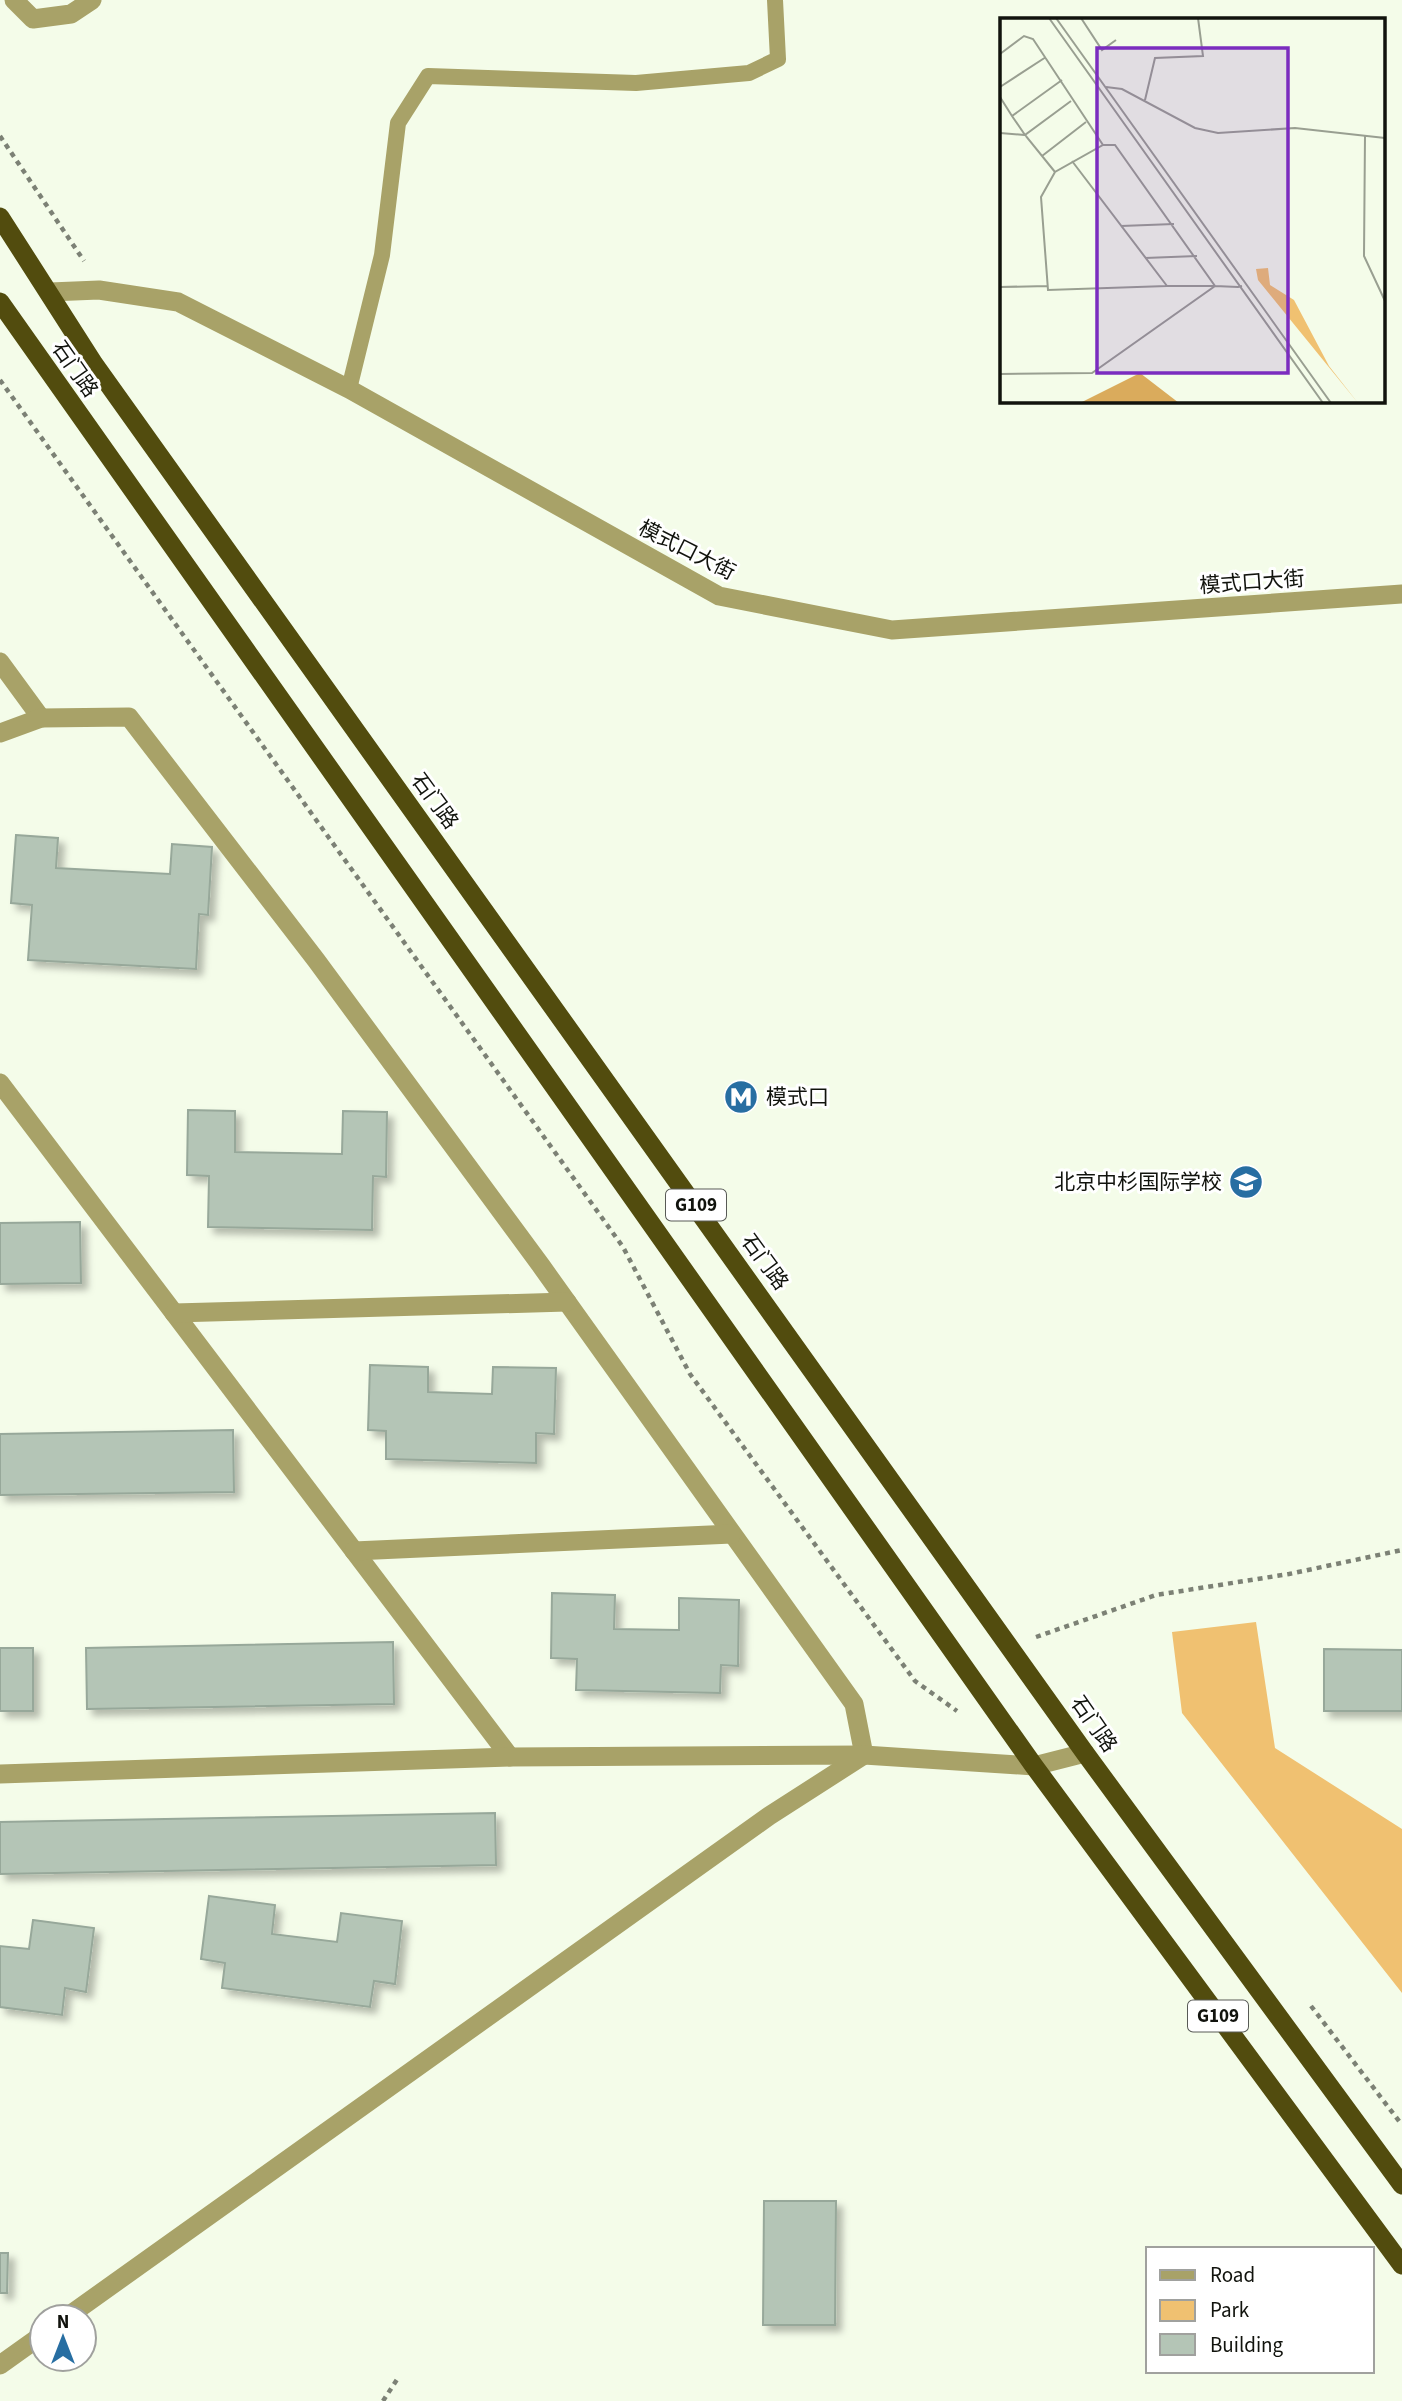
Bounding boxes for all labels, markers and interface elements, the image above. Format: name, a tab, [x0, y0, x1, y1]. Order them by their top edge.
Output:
inset map	[1000, 18, 1384, 402]
street label: 石门路	[45, 335, 105, 403]
street label: 模式口大街	[633, 513, 741, 587]
street label: 模式口大街	[1199, 563, 1305, 601]
street label: 石门路	[404, 767, 466, 835]
metro station icon: 模式口	[722, 1078, 760, 1116]
place label: 模式口	[766, 1082, 829, 1112]
school or university icon: 北京中杉国际学校	[1227, 1163, 1265, 1201]
place label: 北京中杉国际学校	[1054, 1167, 1222, 1197]
road number: G109	[666, 1190, 726, 1220]
street label: 石门路	[734, 1228, 796, 1296]
street label: 石门路	[1064, 1690, 1124, 1758]
road number: G109	[1188, 2000, 1248, 2032]
legend	[1146, 2247, 1374, 2373]
text: Road	[1210, 2260, 1255, 2290]
text: Park	[1210, 2295, 1250, 2325]
north arrow	[28, 2303, 98, 2373]
text: N	[57, 2309, 69, 2336]
text: Building	[1210, 2330, 1284, 2360]

